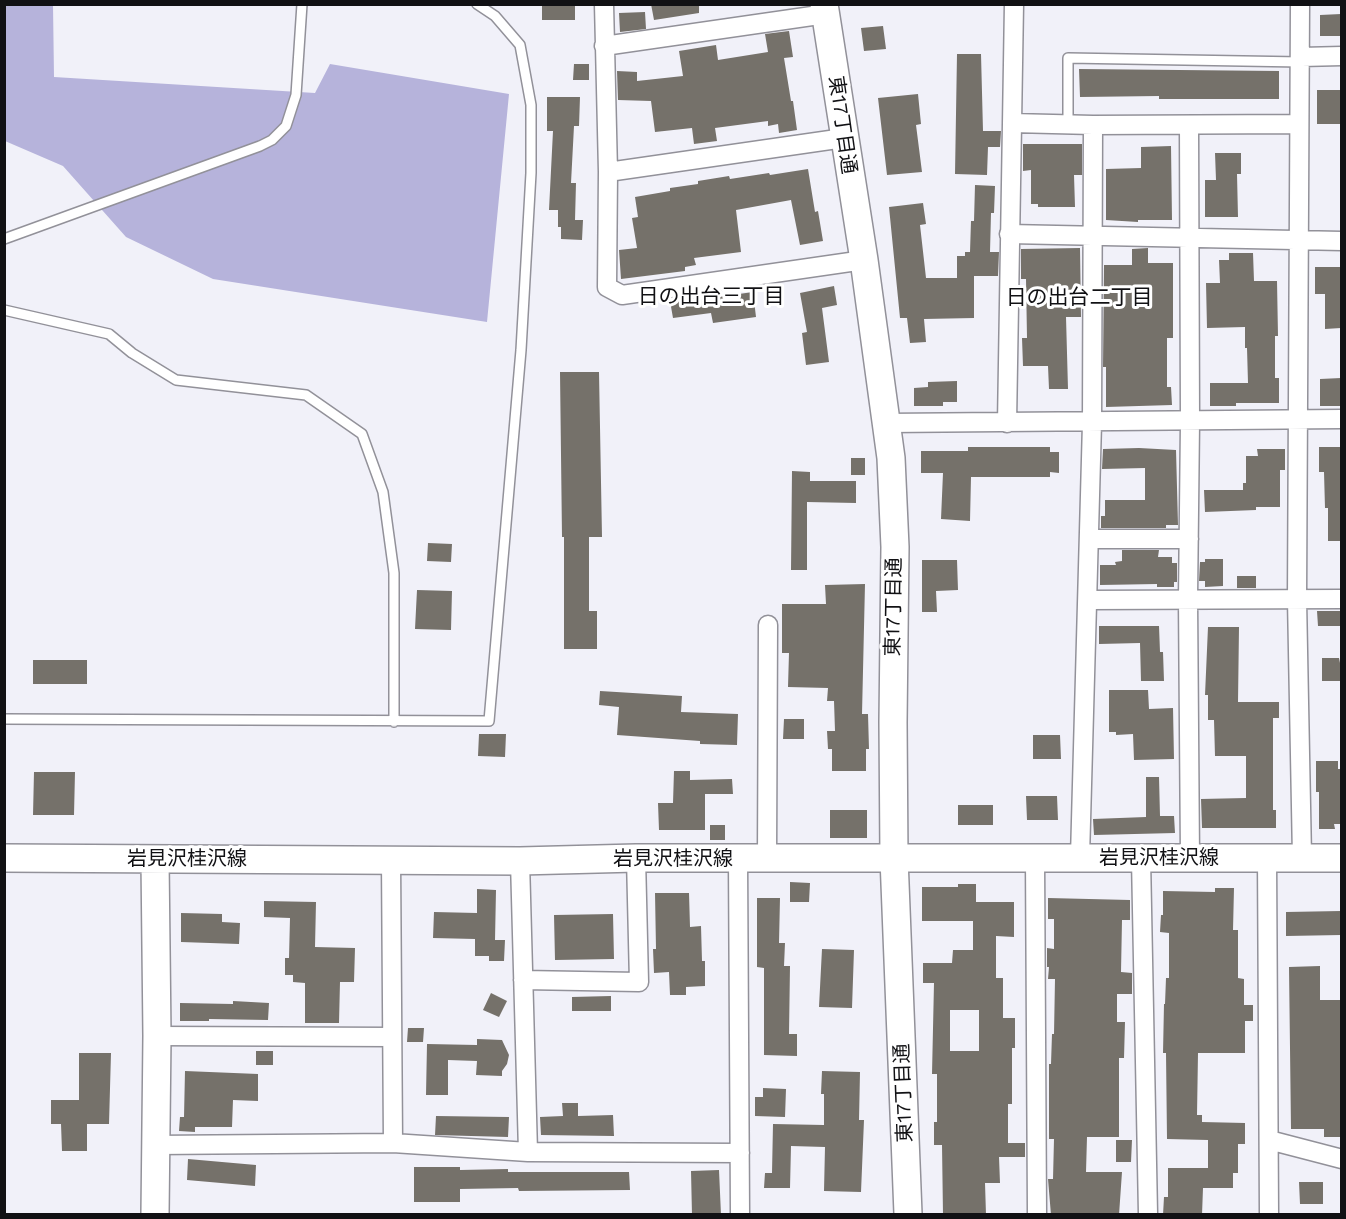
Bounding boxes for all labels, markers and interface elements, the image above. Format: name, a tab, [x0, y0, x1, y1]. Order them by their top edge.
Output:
street label: 東17丁目通	[823, 74, 861, 176]
district label: 日の出台三丁目	[638, 284, 784, 310]
district label: 日の出台二丁目	[1006, 285, 1152, 311]
street label: 東17丁目通	[881, 557, 907, 657]
street label: 岩見沢桂沢線	[1099, 846, 1219, 870]
street label: 岩見沢桂沢線	[127, 847, 247, 871]
street label: 岩見沢桂沢線	[613, 847, 733, 871]
street label: 東17丁目通	[890, 1043, 918, 1143]

